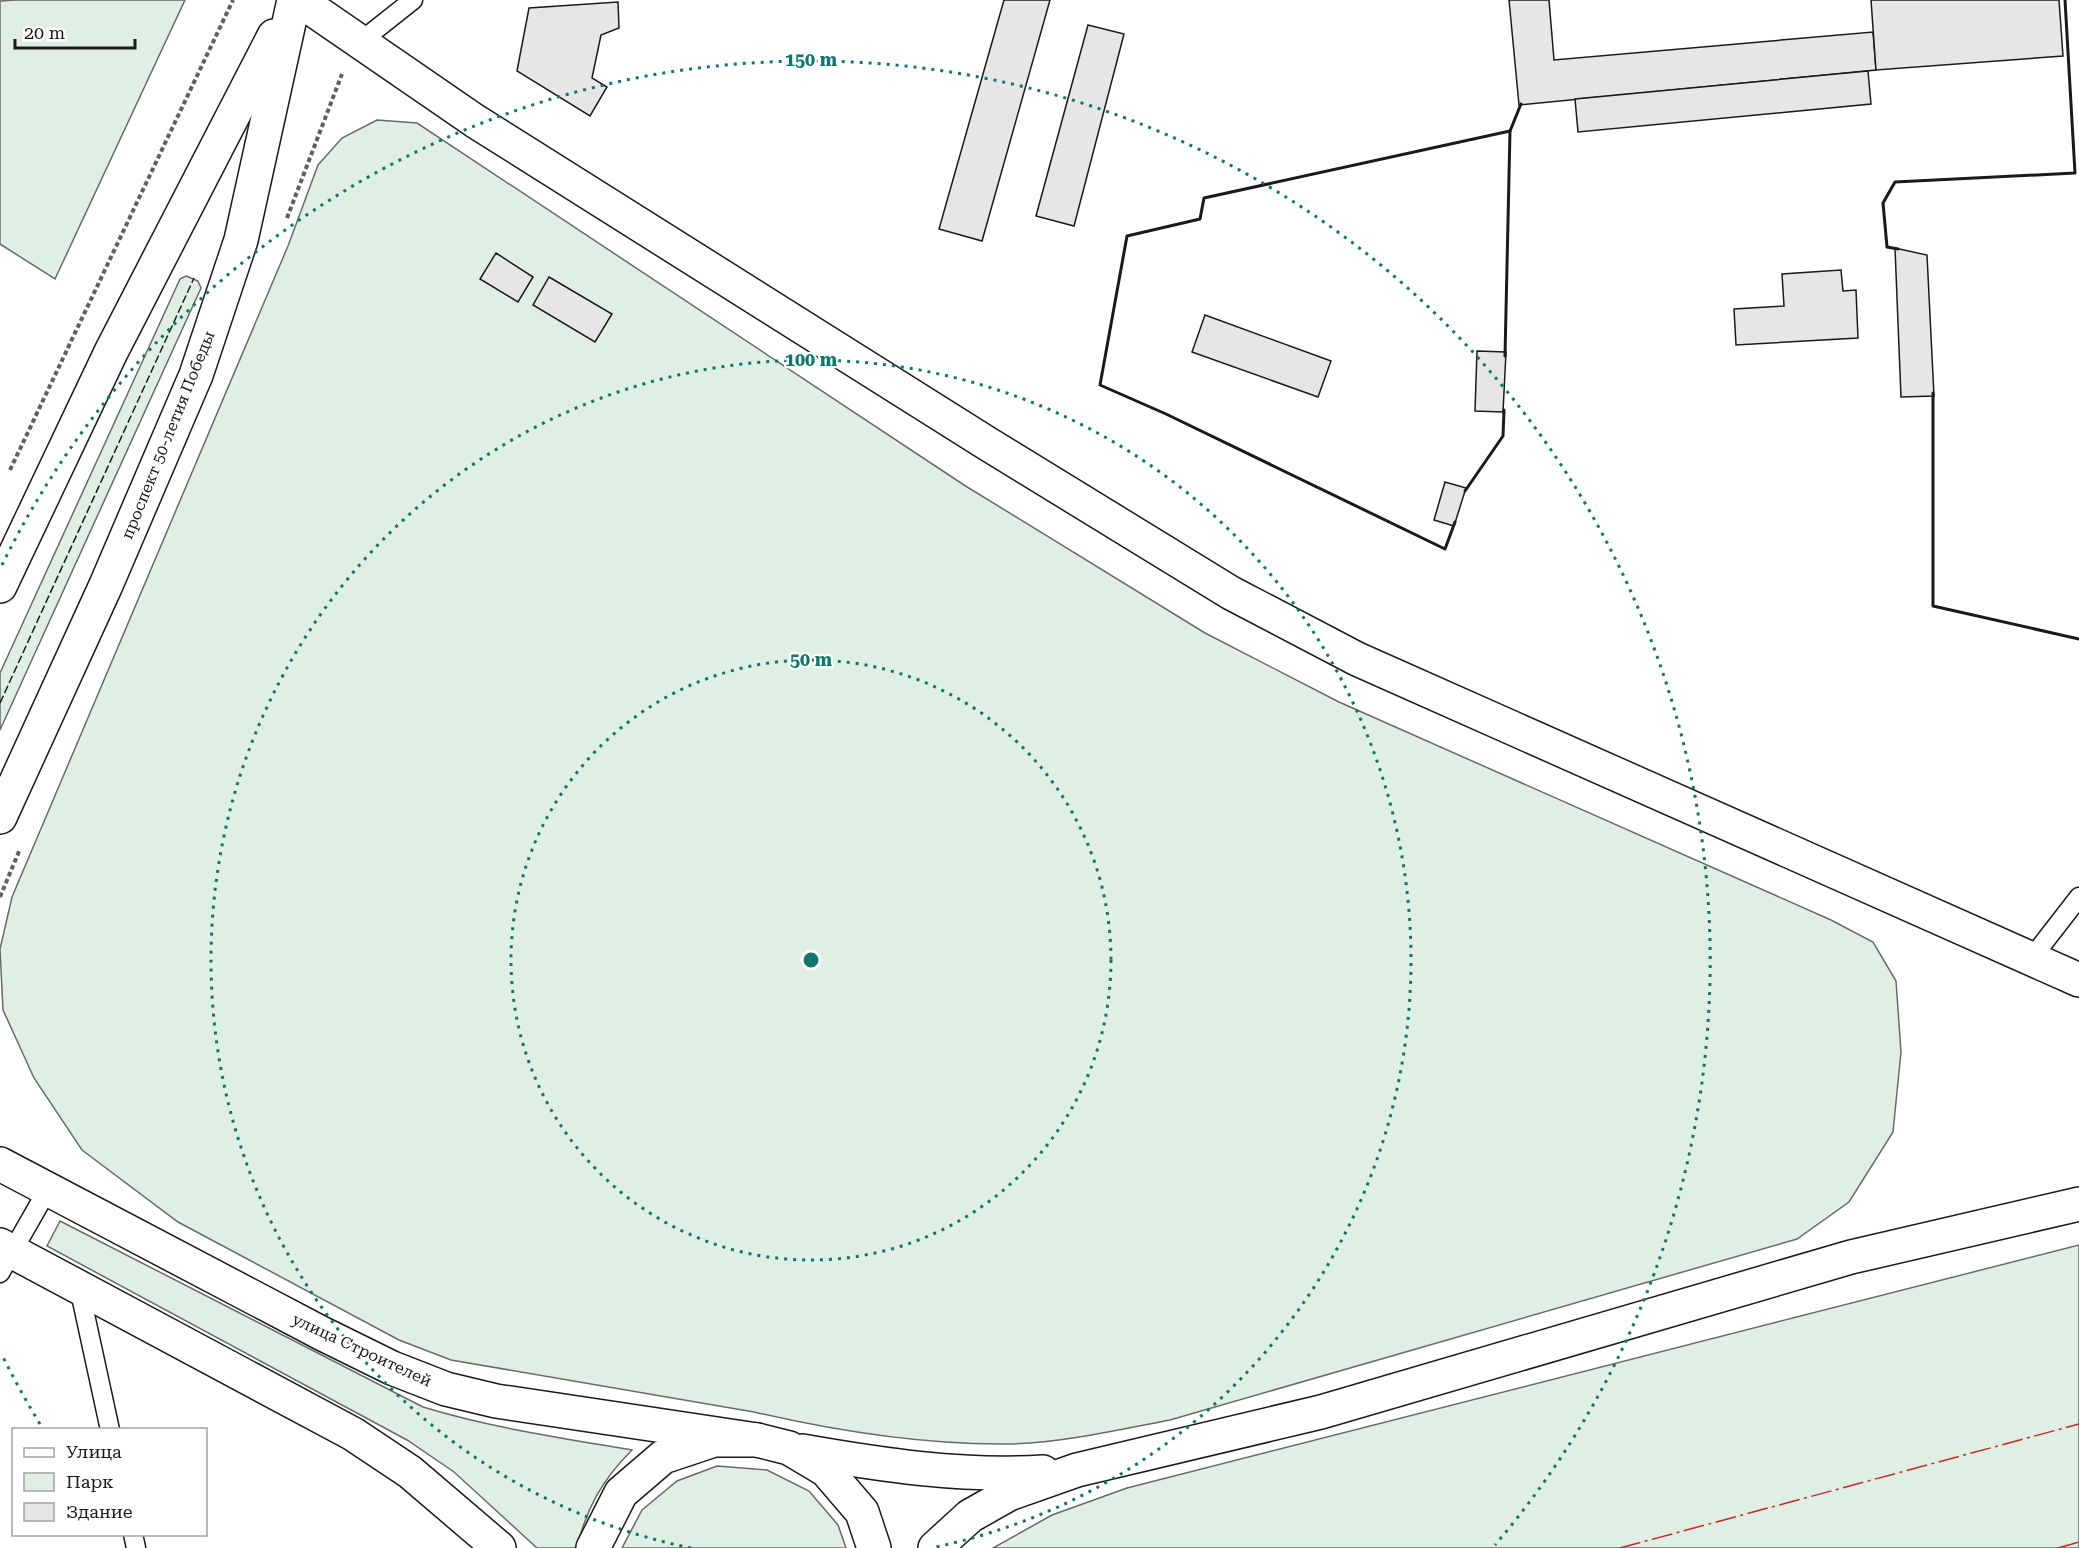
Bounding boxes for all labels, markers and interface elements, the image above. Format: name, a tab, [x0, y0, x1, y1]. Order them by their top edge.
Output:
scale bar	[15, 12, 135, 50]
text: 20 m	[24, 22, 65, 43]
text: 150 m	[785, 49, 838, 70]
street label: проспект 50-летия Победы	[117, 328, 219, 542]
text: 100 m	[785, 349, 838, 370]
text: 50 m	[790, 649, 833, 670]
centre of rings	[801, 950, 821, 970]
street label: улица Строителей	[289, 1309, 435, 1391]
legend	[12, 1428, 207, 1536]
text: Улица	[66, 1441, 122, 1462]
text: Парк	[66, 1471, 114, 1492]
text: Здание	[66, 1501, 133, 1522]

